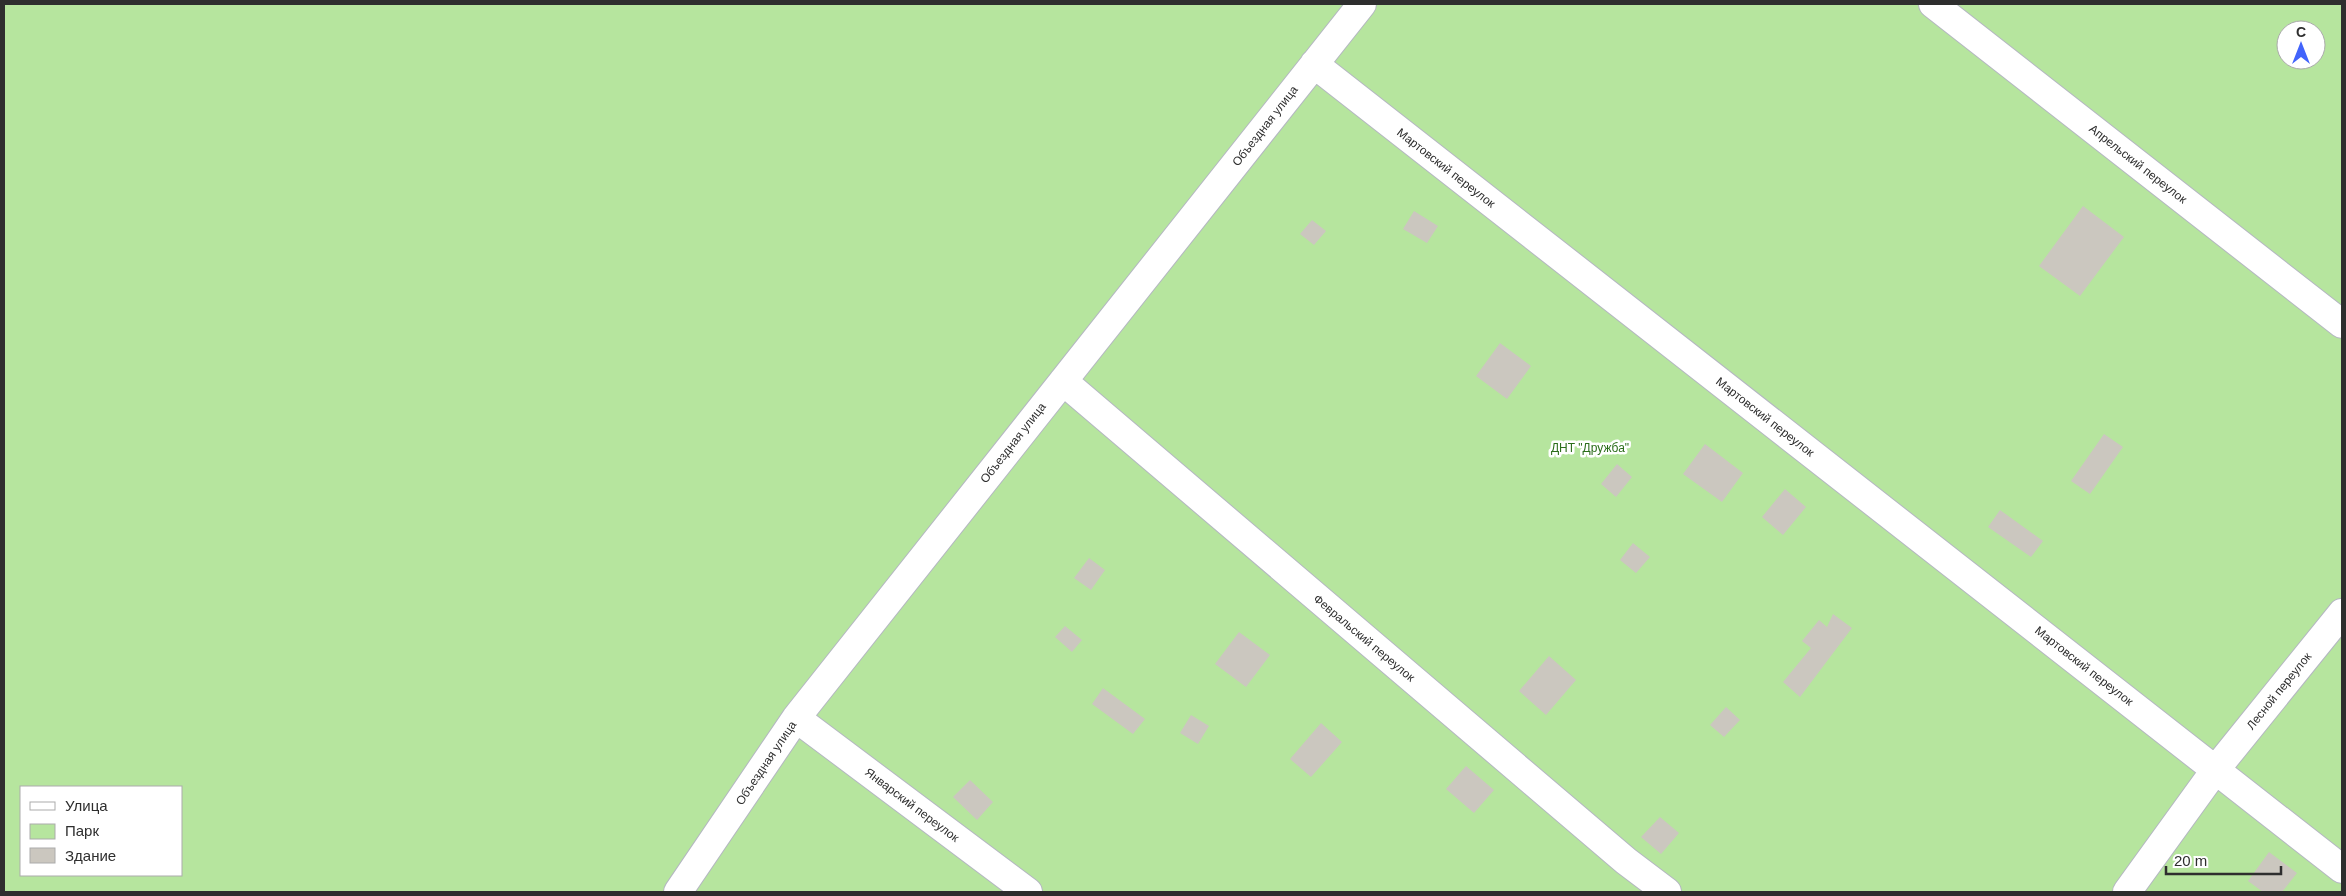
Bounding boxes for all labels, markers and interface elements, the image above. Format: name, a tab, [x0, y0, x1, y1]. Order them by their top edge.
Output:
north arrow	[2276, 20, 2326, 70]
text: С	[2296, 24, 2306, 40]
street label: Объездная улица	[1229, 83, 1301, 169]
street label: Апрельский переулок	[2086, 122, 2190, 207]
street label: Мартовский переулок	[1394, 125, 1498, 211]
street label: Мартовский переулок	[1713, 374, 1817, 460]
street label: Объездная улица	[977, 400, 1049, 486]
park label: ДНТ "Дружба"	[1551, 441, 1629, 455]
street label: Февральский переулок	[1310, 592, 1418, 685]
street label: Мартовский переулок	[2032, 623, 2136, 709]
street label: Лесной переулок	[2244, 649, 2315, 732]
street label: Объездная улица	[733, 718, 799, 808]
street label: Январский переулок	[862, 765, 962, 845]
legend	[20, 786, 182, 876]
text: Улица	[65, 797, 108, 814]
text: Парк	[65, 822, 99, 839]
scale bar	[2166, 844, 2281, 876]
text: Здание	[65, 847, 116, 864]
text: 20 m	[2174, 852, 2207, 869]

